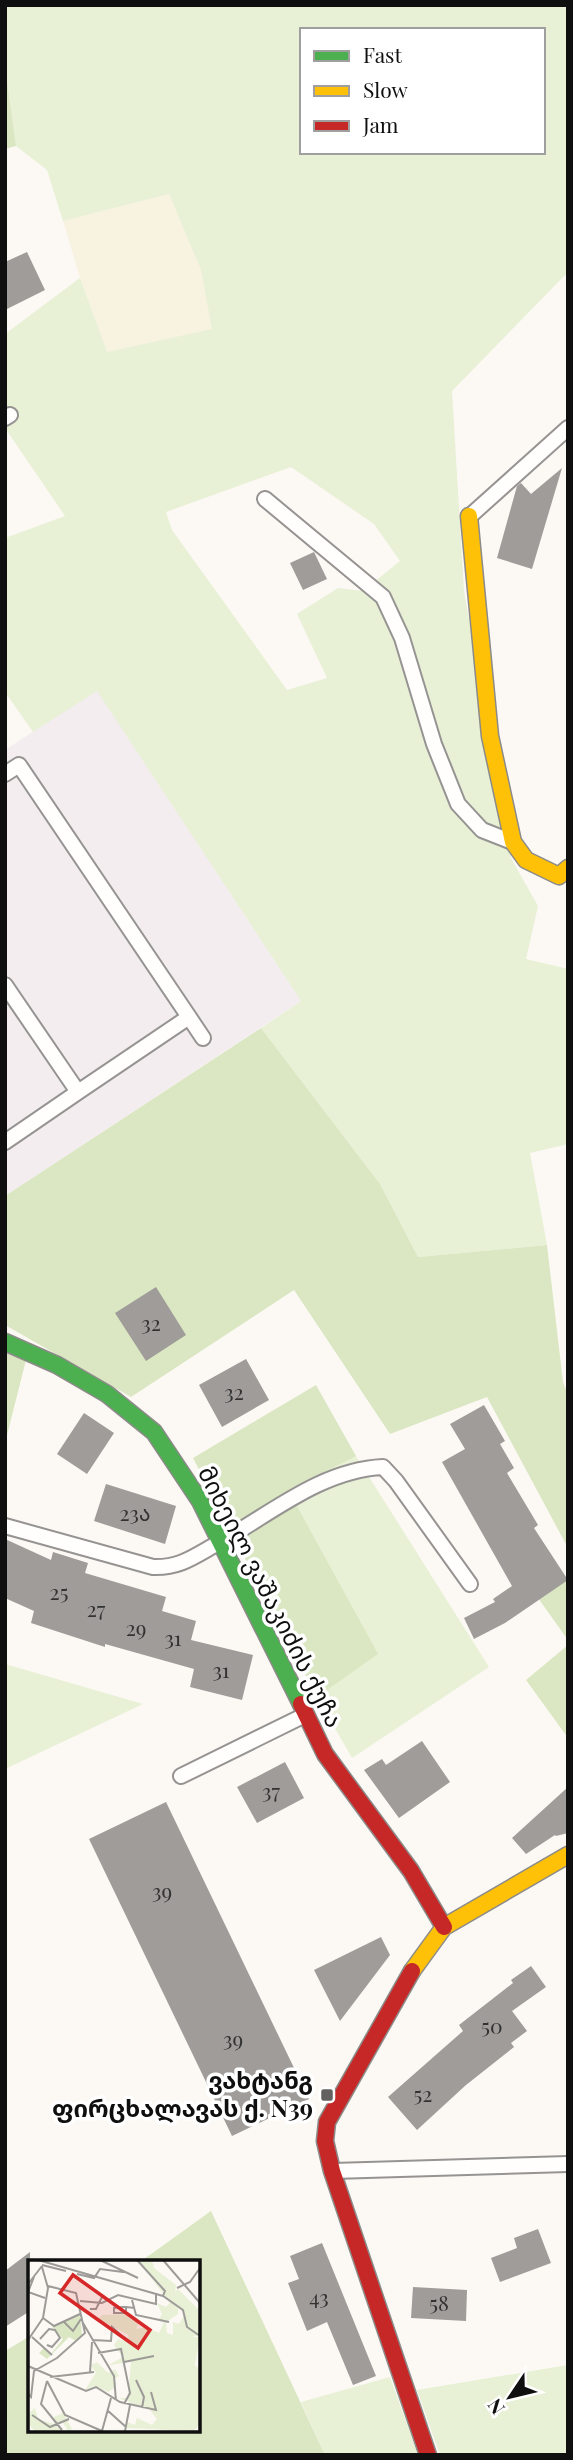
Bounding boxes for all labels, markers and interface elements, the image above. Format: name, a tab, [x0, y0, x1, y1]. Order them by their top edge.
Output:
legend	[300, 28, 545, 154]
text: Fast	[363, 40, 402, 68]
text: Slow	[363, 75, 408, 103]
text: Jam	[362, 110, 399, 138]
house number: 32	[141, 1308, 161, 1336]
house number: 32	[224, 1377, 244, 1405]
street label: მიხეილ ვაშაკიძის ქუჩა	[192, 1460, 352, 1732]
house number: 23ა	[119, 1498, 151, 1526]
house number: 25	[50, 1577, 68, 1605]
house number: 27	[87, 1594, 106, 1622]
house number: 29	[126, 1613, 146, 1641]
house number: 31	[164, 1623, 182, 1651]
house number: 31	[212, 1655, 230, 1683]
house number: 37	[262, 1776, 280, 1804]
house number: 39	[152, 1876, 172, 1904]
house number: 50	[481, 2011, 503, 2039]
house number: 39	[223, 2024, 243, 2052]
place label: ვახტანგ ფირცხალავას ქ. N39	[52, 2063, 313, 2123]
house number: 52	[414, 2079, 432, 2107]
marker: ვახტანგ ფირცხალავას ქ. N39	[319, 2087, 335, 2103]
inset map	[28, 2260, 200, 2432]
house number: 43	[309, 2282, 329, 2310]
house number: 58	[429, 2288, 449, 2316]
north arrow	[475, 2362, 545, 2432]
text: N	[481, 2394, 510, 2420]

